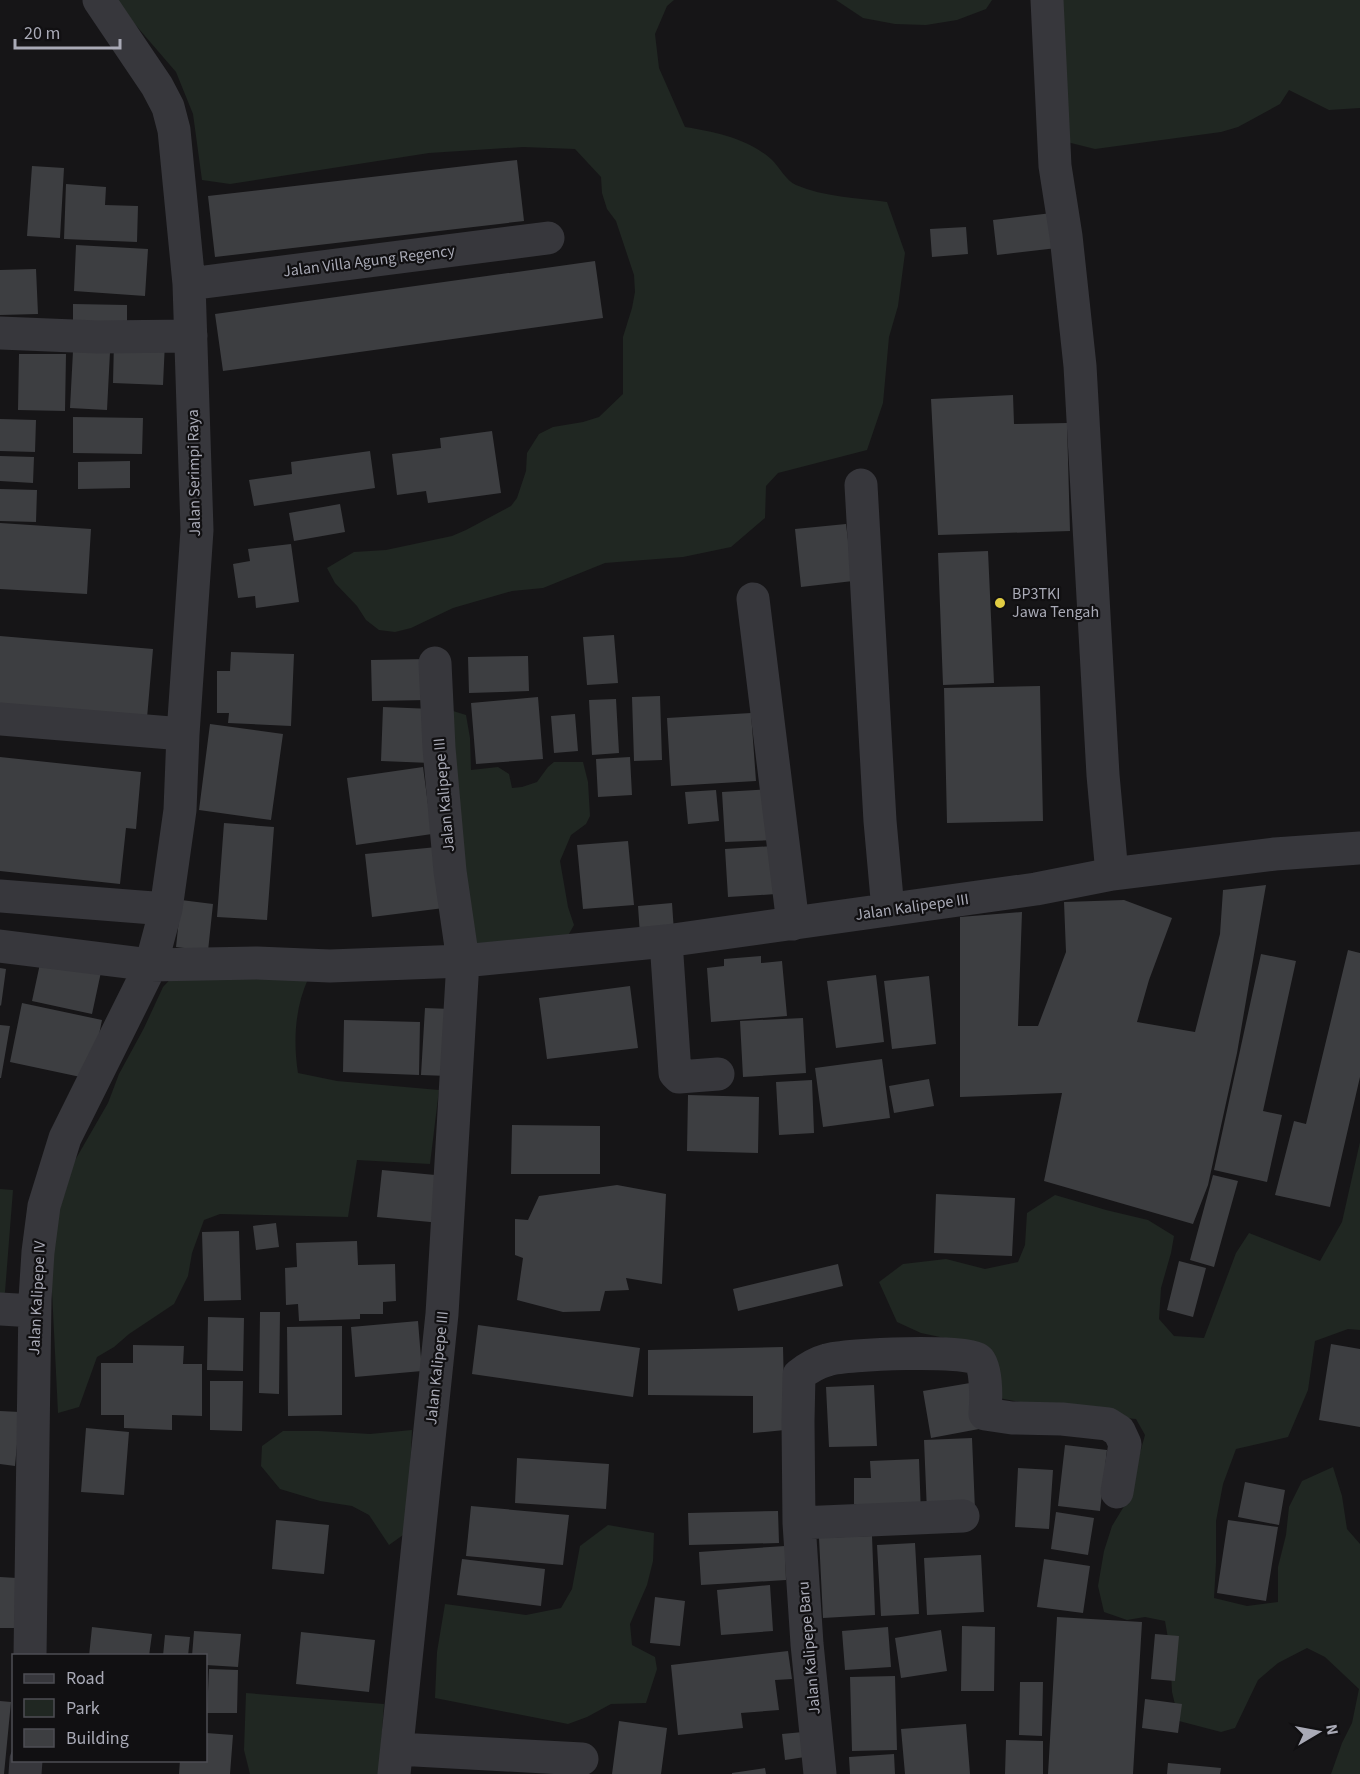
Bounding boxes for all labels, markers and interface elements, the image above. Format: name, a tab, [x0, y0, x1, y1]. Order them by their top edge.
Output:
scale bar	[15, 12, 120, 50]
text: 20 m	[24, 21, 60, 46]
street label: Jalan Villa Agung Regency	[282, 239, 457, 282]
street label: Jalan Serimpi Raya	[182, 409, 206, 537]
place label: BP3TKI Jawa Tengah	[1012, 583, 1099, 623]
marker: BP3TKI Jawa Tengah	[993, 596, 1007, 610]
street label: Jalan Kalipepe III	[428, 737, 460, 853]
street label: Jalan Kalipepe III	[854, 888, 970, 926]
street label: Jalan Kalipepe IV	[23, 1240, 51, 1356]
street label: Jalan Kalipepe III	[420, 1310, 454, 1426]
street label: Jalan Kalipepe Baru	[792, 1580, 826, 1716]
legend	[12, 1654, 207, 1762]
text: Road	[66, 1666, 105, 1691]
text: Park	[66, 1696, 100, 1721]
north arrow	[1288, 1702, 1348, 1762]
text: N	[1320, 1722, 1344, 1737]
text: Building	[66, 1726, 129, 1751]

